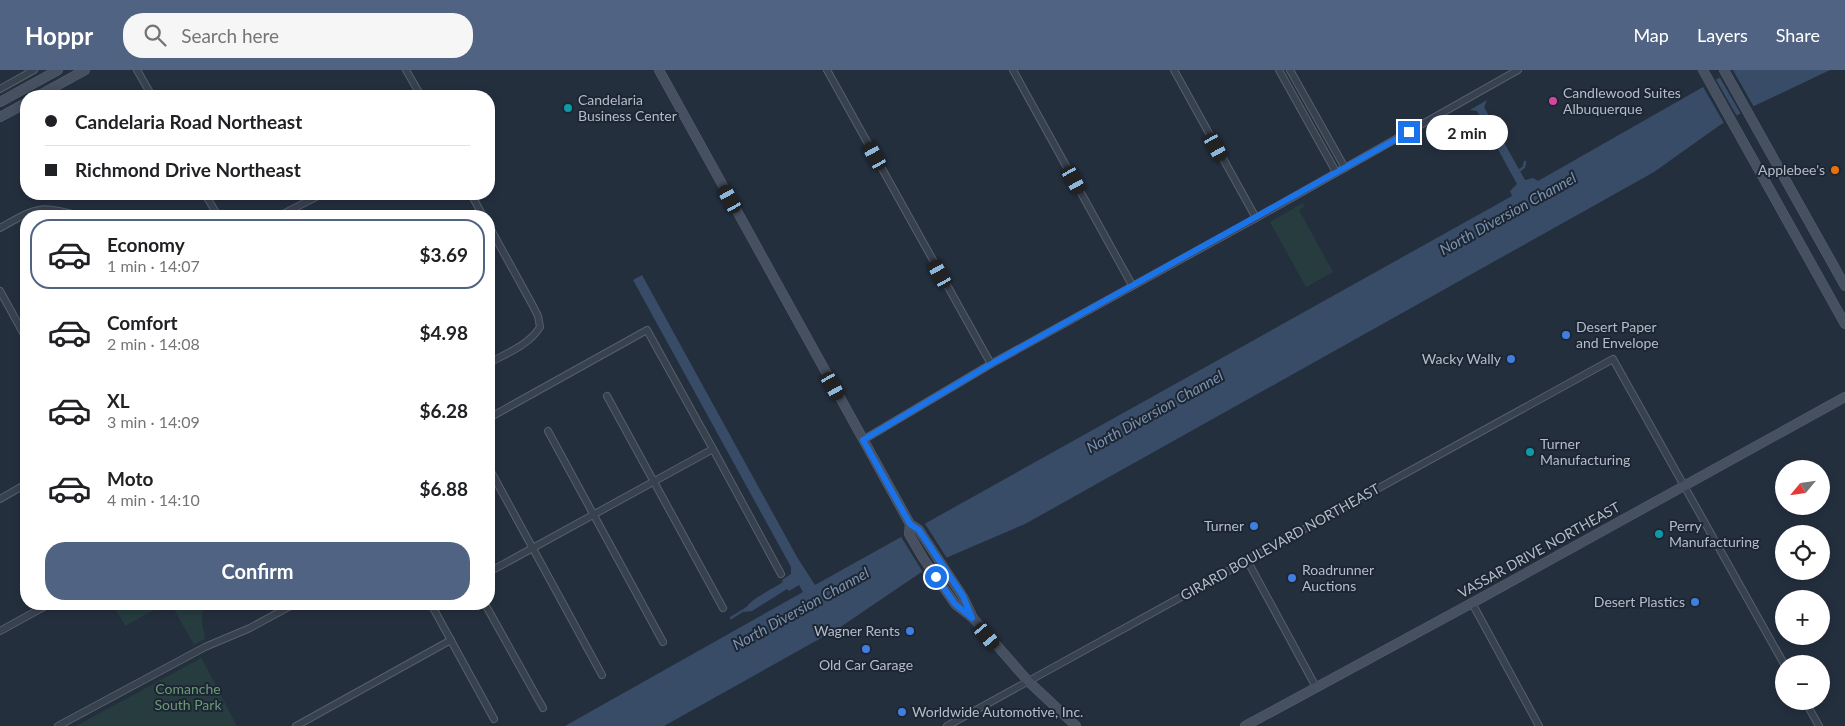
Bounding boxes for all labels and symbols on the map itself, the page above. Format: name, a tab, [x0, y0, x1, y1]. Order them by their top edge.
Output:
place label: Candlewood Suites Albuquerque	[1563, 84, 1681, 117]
place label: Candelaria Business Center	[578, 91, 677, 124]
marker: Candlewood Suites Albuquerque	[1547, 95, 1559, 107]
marker: Candelaria Business Center	[562, 102, 574, 114]
callout: 2 min	[1426, 114, 1509, 150]
route end	[1398, 121, 1420, 143]
car	[1202, 130, 1229, 164]
car	[861, 139, 888, 173]
place label: Applebee's	[1758, 161, 1825, 178]
car	[1060, 163, 1087, 197]
marker: Applebee's	[1829, 164, 1841, 176]
water label: North Diversion Channel	[1436, 168, 1580, 258]
car	[716, 182, 743, 216]
car	[926, 257, 953, 291]
place label: Desert Paper and Envelope	[1576, 318, 1659, 351]
marker: Desert Paper and Envelope	[1560, 329, 1572, 341]
place label: Wacky Wally	[1422, 350, 1502, 367]
marker: Wacky Wally	[1505, 353, 1517, 365]
water label: North Diversion Channel	[1083, 366, 1227, 456]
car	[819, 369, 846, 403]
place label: Turner Manufacturing	[1540, 435, 1630, 468]
marker: Turner Manufacturing	[1524, 446, 1536, 458]
north arrow	[1775, 460, 1830, 515]
street label: GIRARD BOULEVARD NORTHEAST	[1177, 479, 1383, 604]
street label: VASSAR DRIVE NORTHEAST	[1455, 498, 1623, 601]
place label: Turner	[1204, 517, 1244, 534]
place label: Perry Manufacturing	[1669, 517, 1759, 550]
marker: Turner	[1248, 520, 1260, 532]
marker: Perry Manufacturing	[1653, 528, 1665, 540]
place label: Roadrunner Auctions	[1302, 561, 1374, 594]
water label: North Diversion Channel	[729, 563, 873, 653]
route start	[925, 566, 947, 588]
marker: Roadrunner Auctions	[1286, 572, 1298, 584]
place label: Desert Plastics	[1594, 593, 1685, 610]
marker: Desert Plastics	[1689, 596, 1701, 608]
car	[971, 620, 1002, 652]
place label: Wagner Rents	[814, 622, 900, 639]
marker: Wagner Rents	[904, 625, 916, 637]
marker: Old Car Garage	[860, 643, 872, 655]
place label: Old Car Garage	[819, 656, 913, 673]
park label: Comanche South Park	[154, 680, 222, 713]
place label: Worldwide Automotive, Inc.	[912, 703, 1083, 720]
marker: Worldwide Automotive, Inc.	[896, 706, 908, 718]

